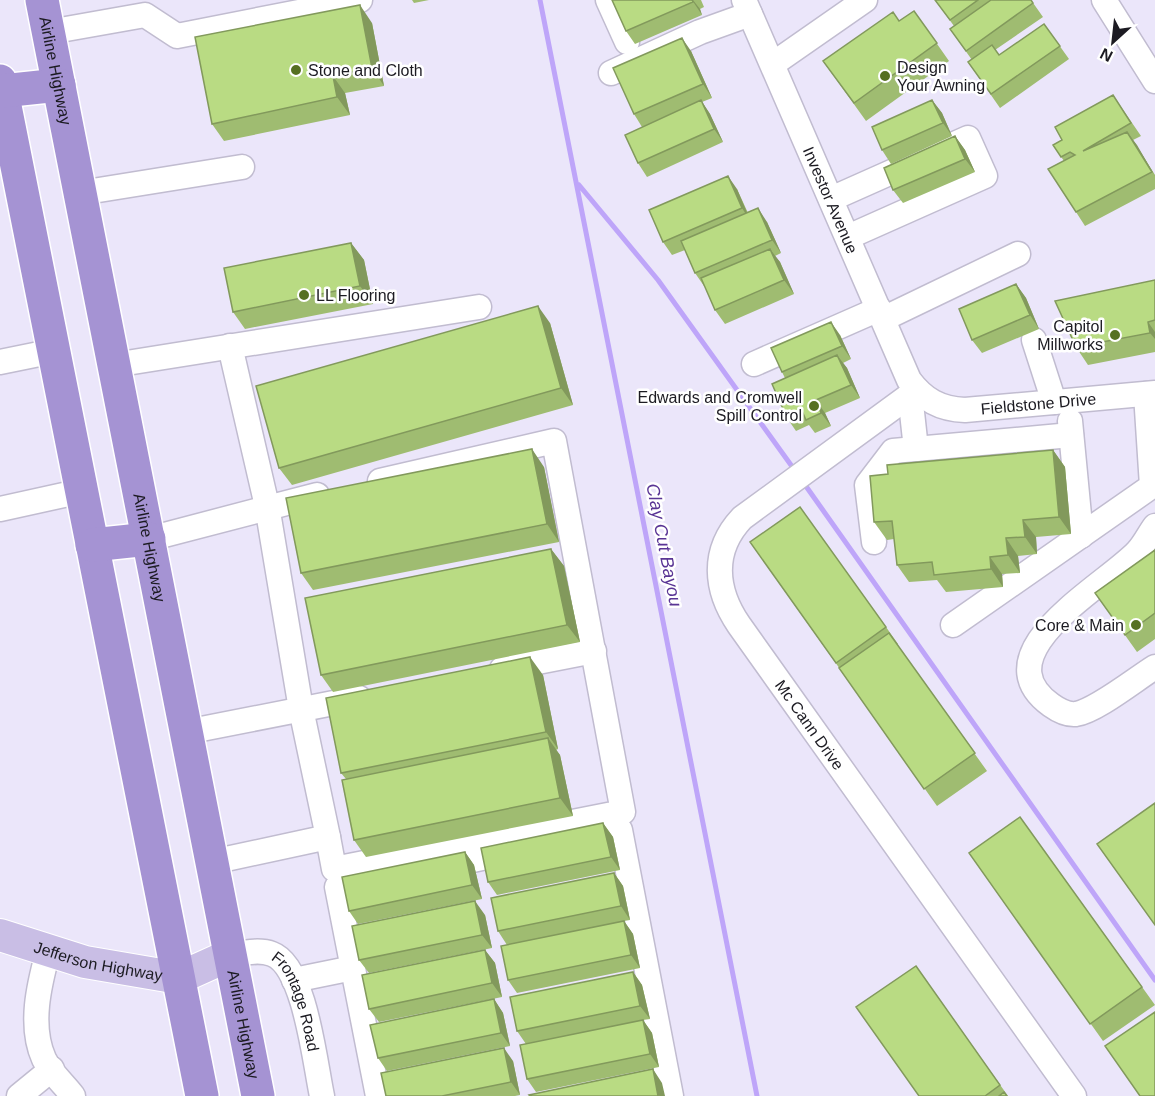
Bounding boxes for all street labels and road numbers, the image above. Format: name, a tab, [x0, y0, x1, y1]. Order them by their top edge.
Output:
street label: Airline Highway	[36, 15, 74, 127]
street label: Investor Avenue	[800, 144, 861, 256]
street label: Fieldstone Drive	[980, 390, 1097, 418]
street label: Airline Highway	[130, 492, 168, 603]
street label: Mc Cann Drive	[772, 677, 847, 773]
street label: Jefferson Highway	[32, 938, 164, 984]
street label: Frontage Road	[269, 948, 322, 1053]
street label: Airline Highway	[224, 969, 262, 1080]

